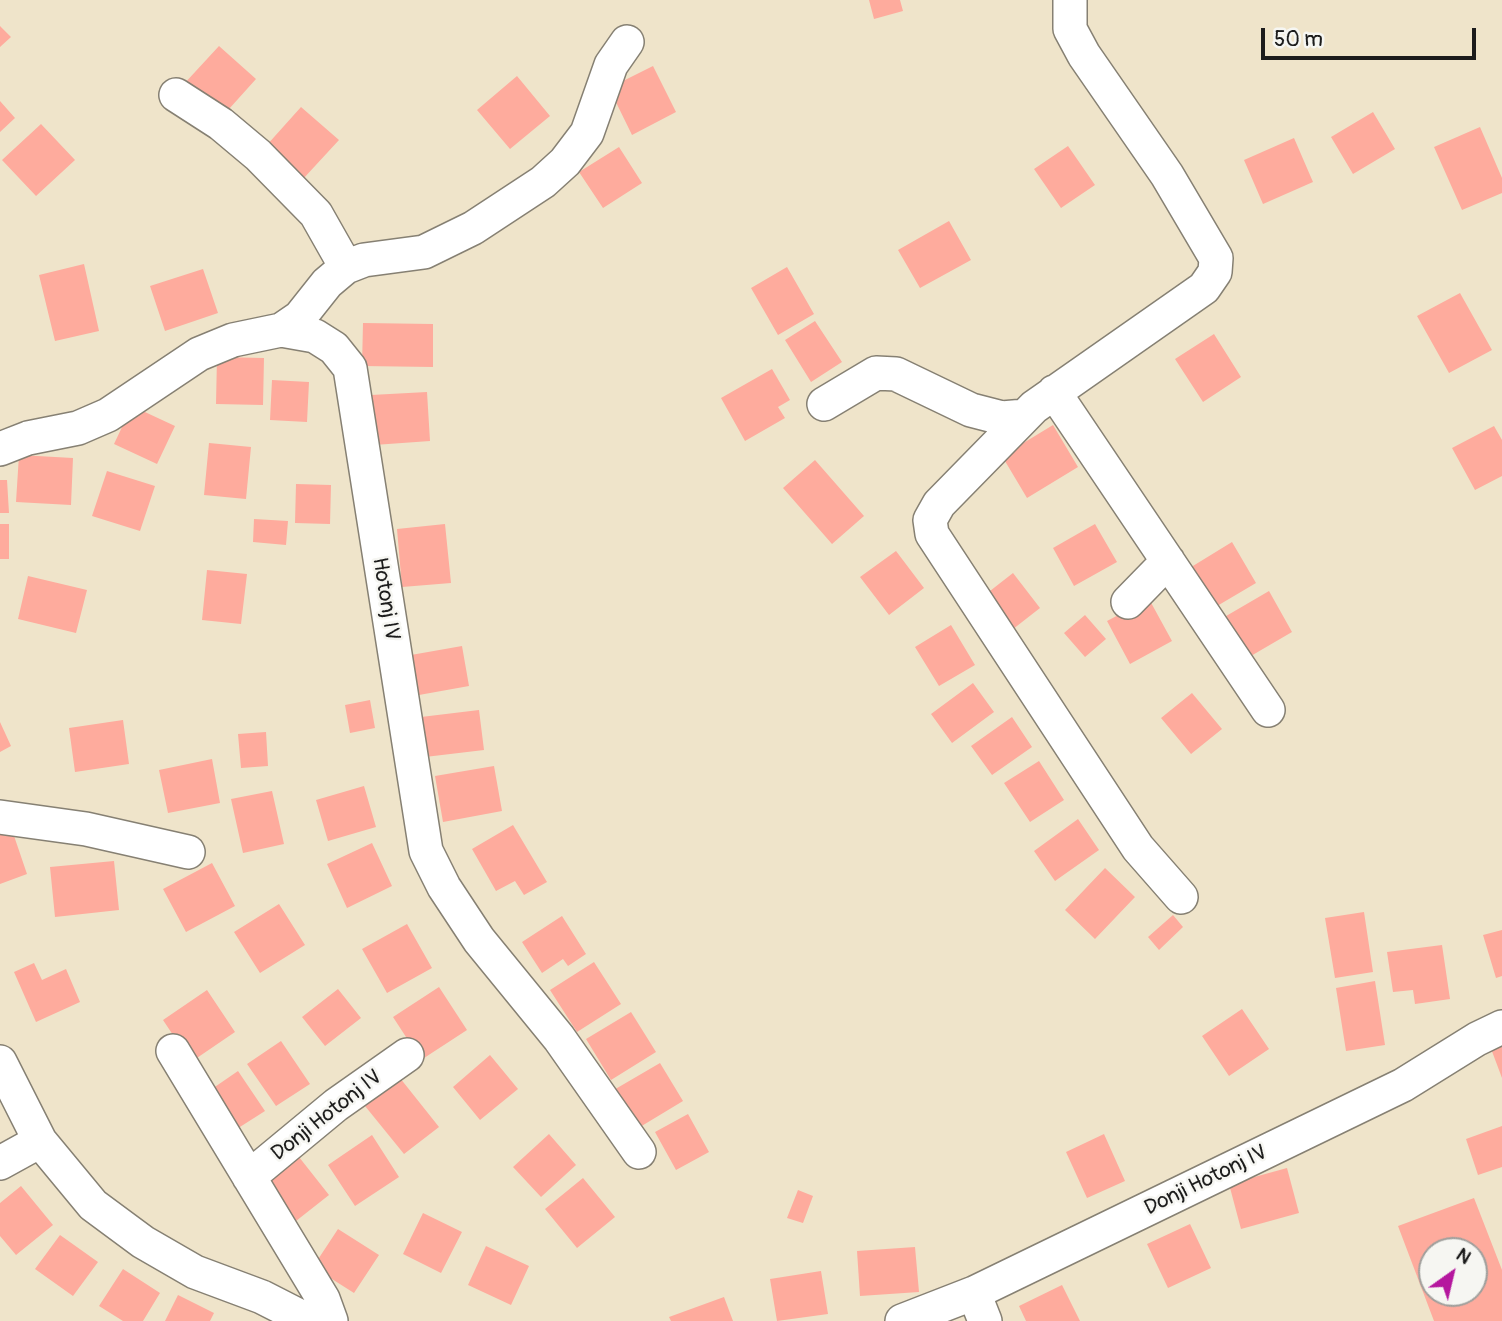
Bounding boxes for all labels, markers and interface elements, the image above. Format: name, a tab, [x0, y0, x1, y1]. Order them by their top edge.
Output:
scale bar	[1264, 14, 1479, 58]
text: 50 m	[1274, 26, 1323, 53]
street label: Hotonj IV	[366, 556, 404, 642]
street label: Donji Hotonj IV	[267, 1065, 387, 1167]
street label: Donji Hotonj IV	[1141, 1140, 1271, 1222]
north arrow	[1418, 1237, 1488, 1307]
text: N	[1452, 1243, 1476, 1270]

